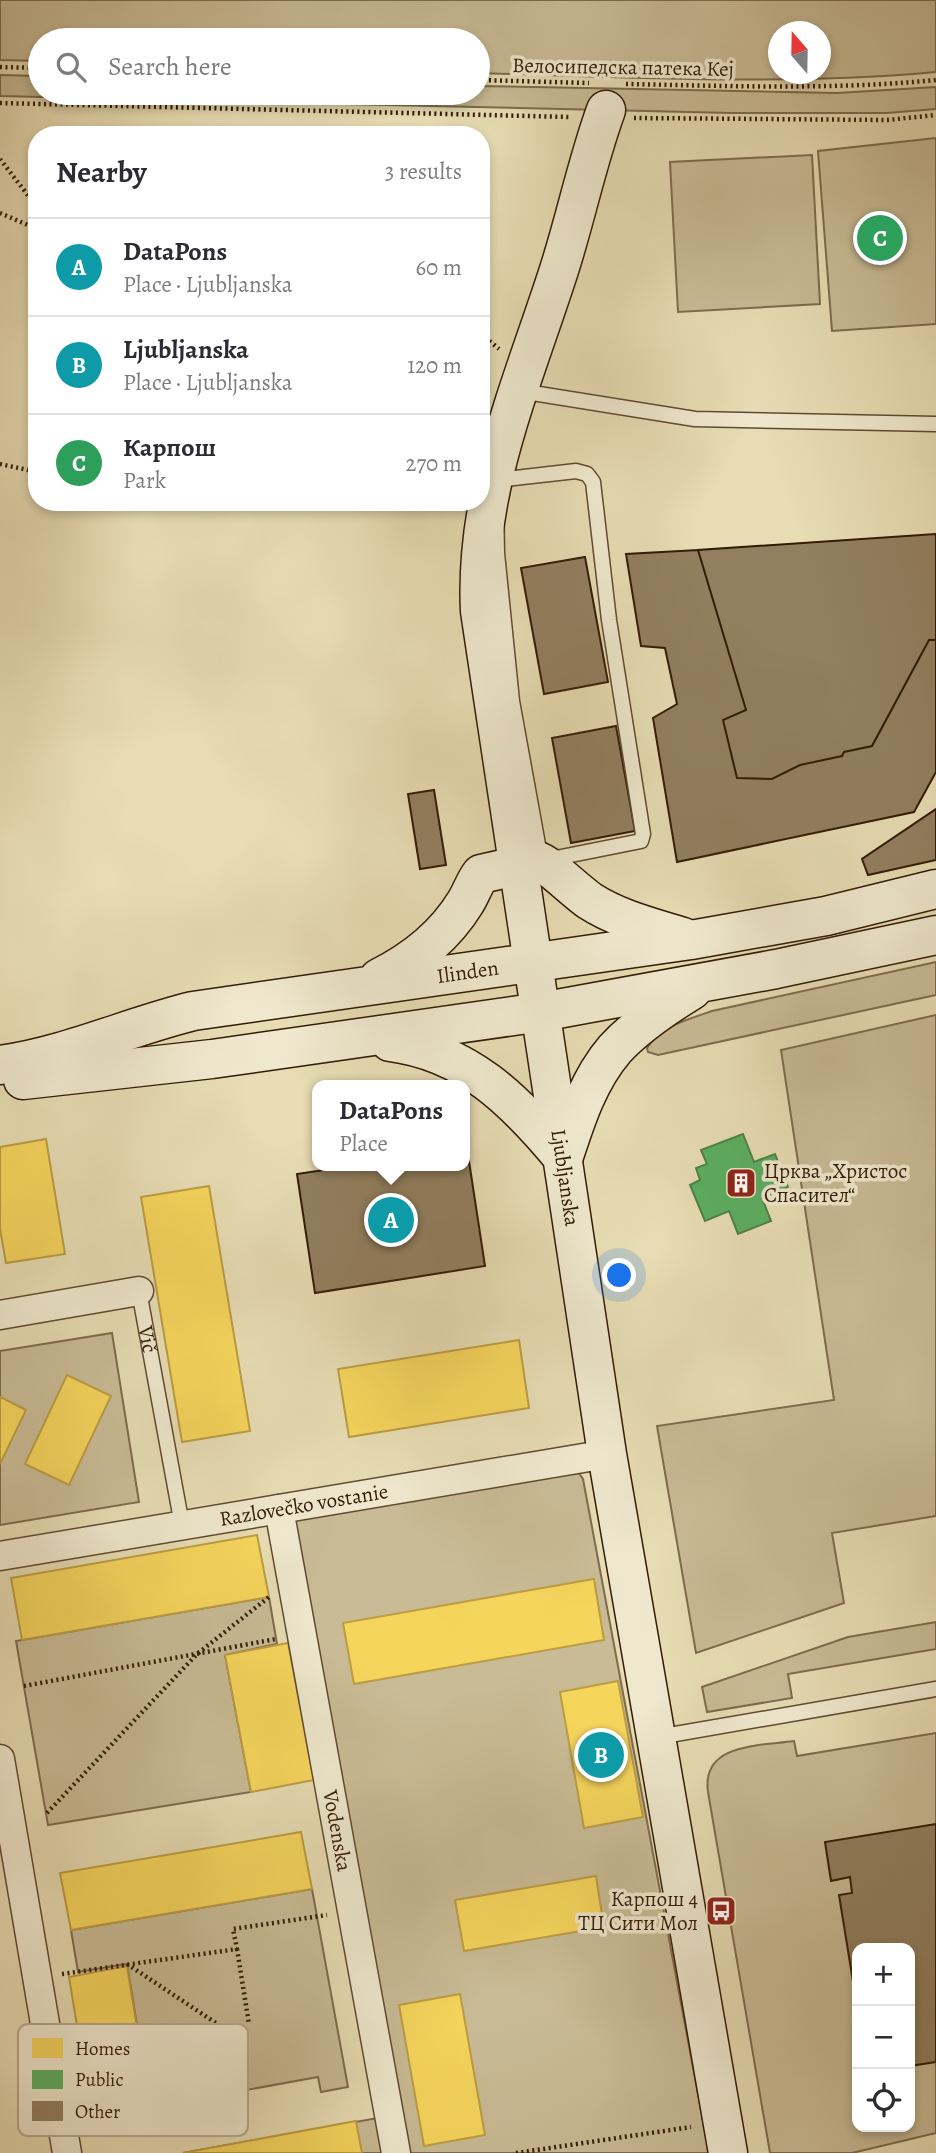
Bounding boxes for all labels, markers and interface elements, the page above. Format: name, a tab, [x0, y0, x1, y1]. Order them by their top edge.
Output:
north arrow	[768, 21, 831, 84]
search box	[28, 28, 490, 105]
icon: search	[52, 48, 90, 86]
text: Search here	[108, 49, 232, 84]
street label: Велосипедска патека Кеј	[512, 51, 734, 83]
text: Nearby	[56, 152, 147, 192]
text: 3 results	[385, 156, 462, 187]
pin: C	[857, 212, 903, 264]
text: DataPons	[123, 234, 227, 269]
text: A	[72, 252, 86, 283]
text: 60 m	[415, 252, 462, 283]
text: Place · Ljubljanska	[123, 269, 293, 300]
text: Ljubljanska	[123, 332, 249, 367]
text: B	[72, 350, 86, 381]
text: 120 m	[407, 350, 462, 381]
text: Place · Ljubljanska	[123, 367, 293, 398]
text: Карпош	[123, 430, 216, 465]
text: C	[72, 448, 86, 479]
text: 270 m	[405, 448, 462, 479]
text: Park	[123, 465, 166, 496]
street label: Ilinden	[435, 954, 500, 990]
popup	[312, 1080, 470, 1171]
text: DataPons	[339, 1093, 443, 1128]
street label: Ljubljanska	[544, 1127, 587, 1228]
text: Place	[339, 1128, 388, 1159]
place label: Црква „Христос Спасител“	[764, 1157, 907, 1209]
building icon: Црква „Христос Спасител“	[724, 1166, 758, 1200]
pin: A	[368, 1194, 414, 1246]
your location	[602, 1258, 636, 1292]
street label: Vič	[131, 1322, 164, 1355]
street label: Razlovečko vostanie	[217, 1477, 390, 1533]
pin: B	[578, 1729, 624, 1781]
street label: Vodenska	[316, 1787, 359, 1874]
place label: Карпош 4 ТЦ Сити Мол	[578, 1885, 698, 1937]
bus stop icon: Карпош 4 ТЦ Сити Мол	[704, 1894, 738, 1928]
map controls	[852, 1943, 915, 2132]
button: +	[852, 1943, 915, 2006]
button: −	[852, 2006, 915, 2069]
legend	[18, 2024, 248, 2136]
text: Homes	[75, 2036, 130, 2062]
text: Public	[75, 2067, 123, 2093]
button: locate	[852, 2069, 915, 2132]
text: Other	[75, 2099, 120, 2125]

